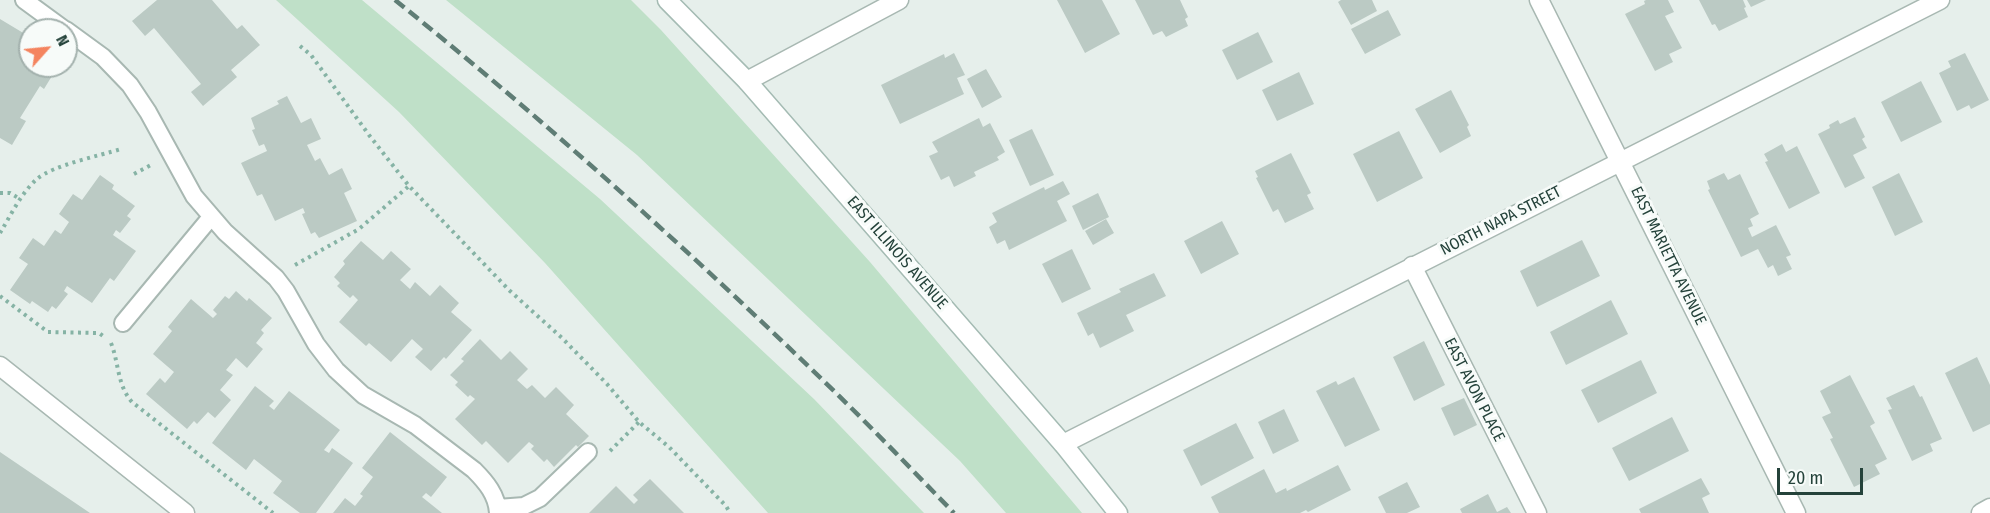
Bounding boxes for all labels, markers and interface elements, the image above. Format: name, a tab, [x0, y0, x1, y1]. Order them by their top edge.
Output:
north arrow	[18, 18, 78, 78]
text: N	[52, 32, 73, 49]
street label: NORTH NAPA STREET	[1437, 182, 1565, 260]
street label: EAST MARIETTA AVENUE	[1626, 184, 1710, 328]
street label: EAST ILLINOIS AVENUE	[843, 193, 951, 313]
street label: EAST AVON PLACE	[1440, 335, 1508, 445]
scale bar	[1780, 456, 1866, 494]
text: 20 m	[1788, 467, 1823, 489]

